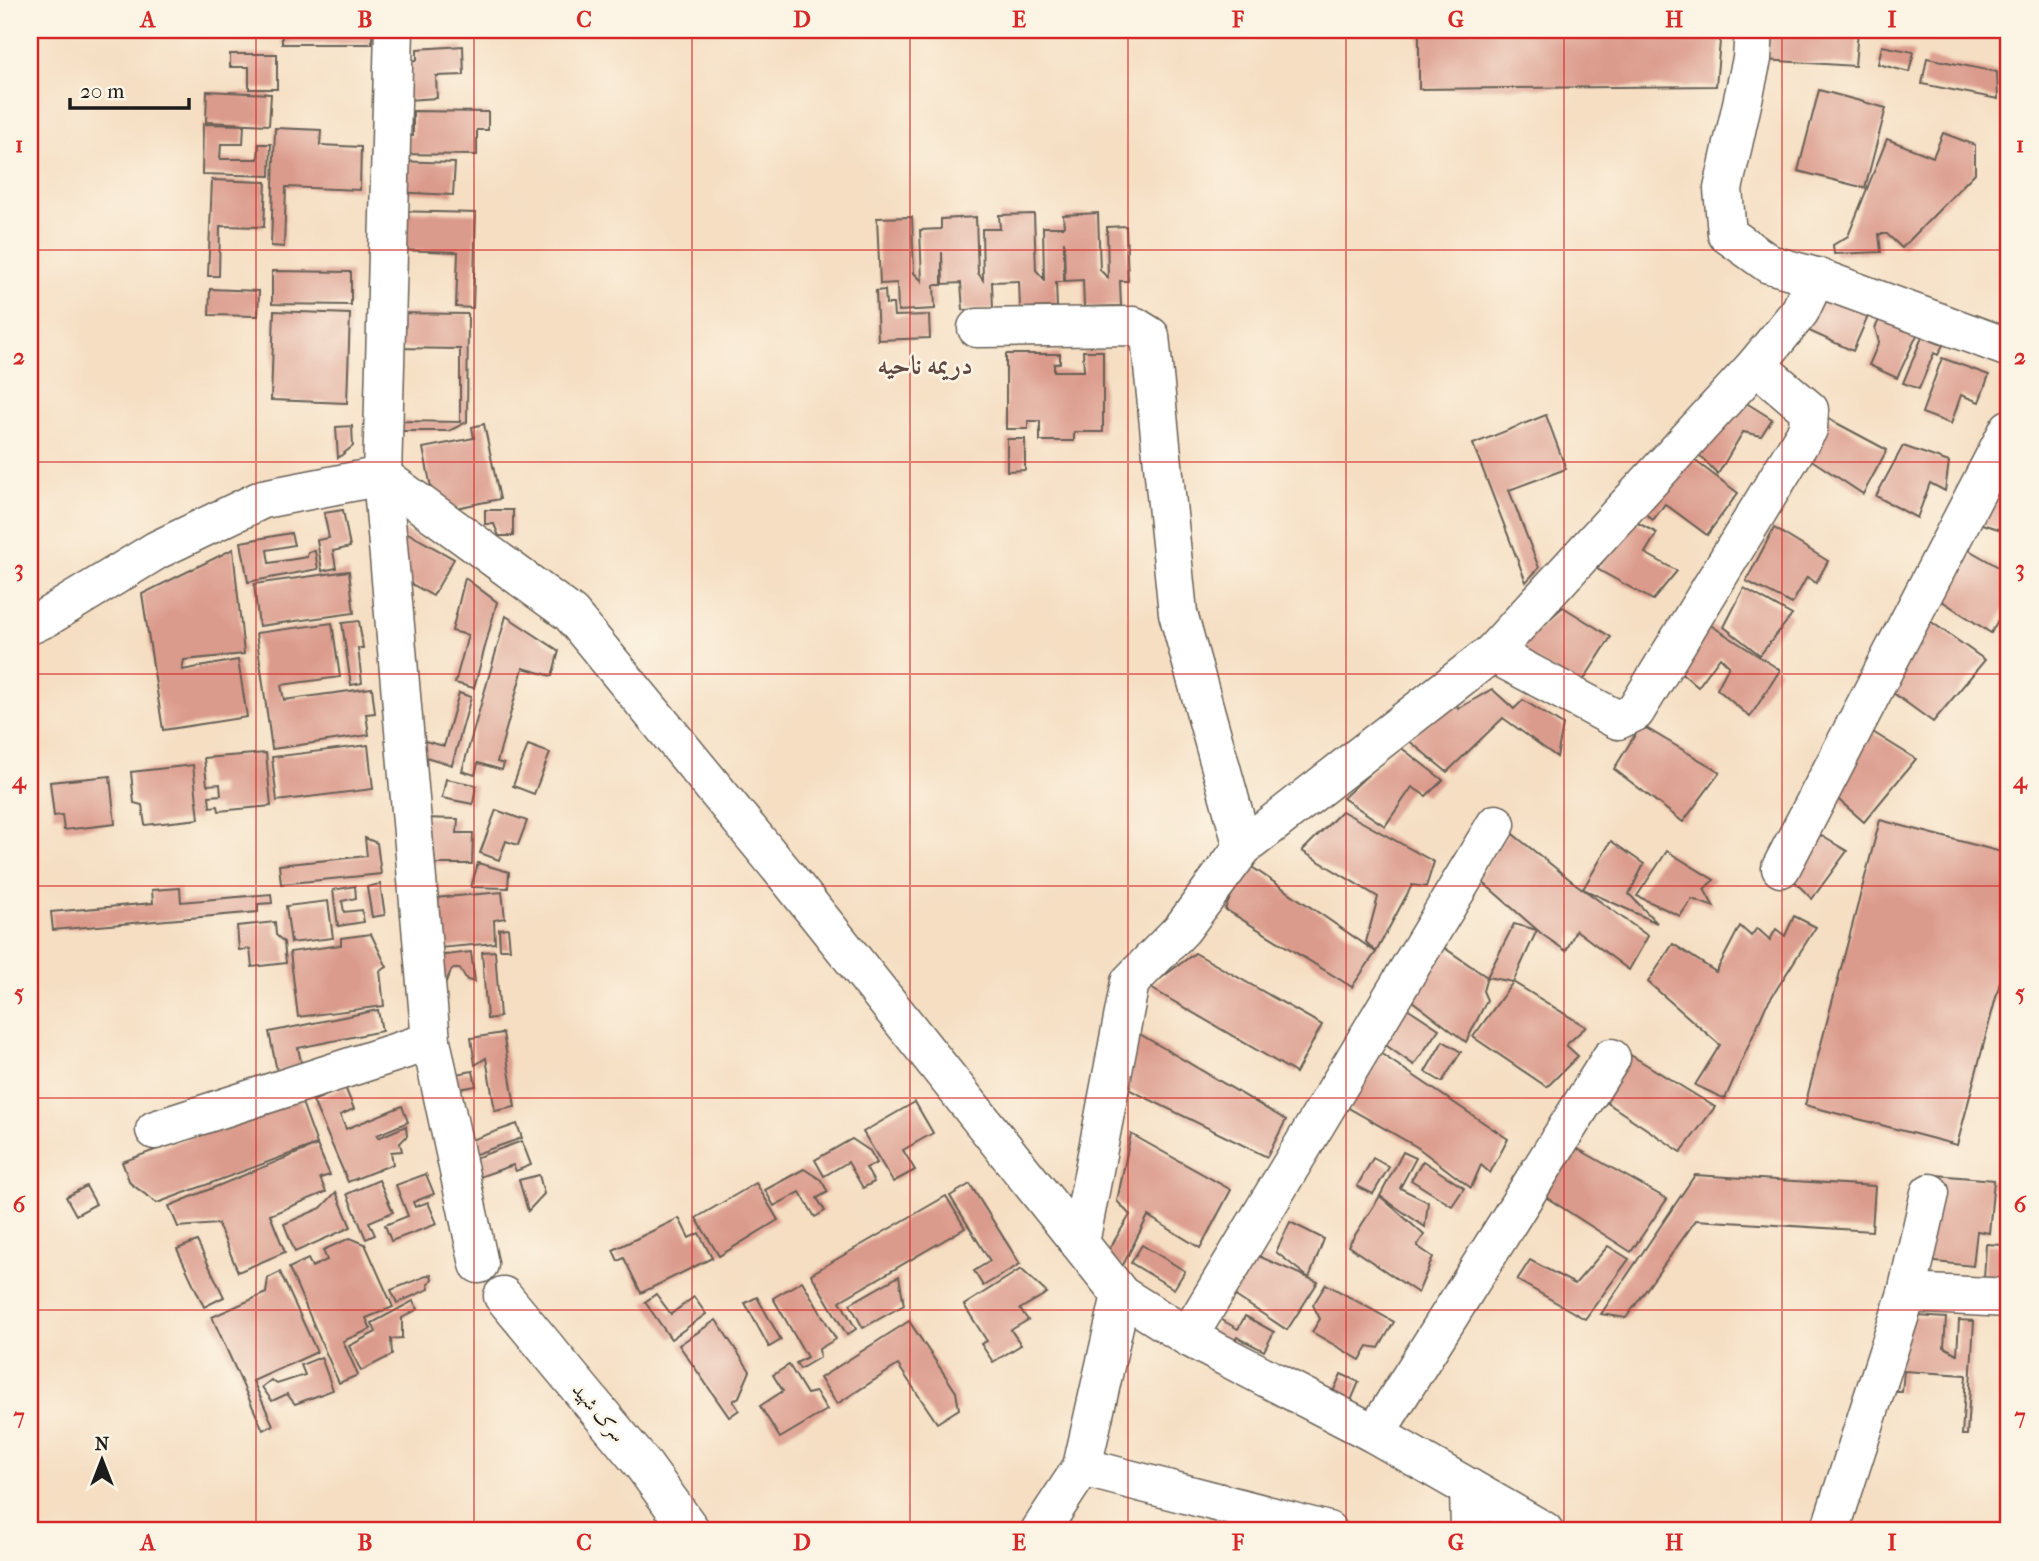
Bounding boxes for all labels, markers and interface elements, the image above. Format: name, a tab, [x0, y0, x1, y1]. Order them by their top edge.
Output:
text: A	[139, 6, 157, 33]
text: B	[358, 6, 373, 33]
text: C	[576, 6, 592, 33]
text: D	[793, 6, 811, 33]
text: E	[1012, 6, 1026, 33]
text: F	[1231, 6, 1245, 33]
text: G	[1448, 6, 1464, 33]
text: H	[1665, 6, 1683, 33]
text: I	[1888, 6, 1897, 33]
scale bar	[70, 66, 189, 110]
text: 20 m	[80, 79, 125, 103]
text: 1	[15, 131, 23, 158]
text: 1	[2016, 131, 2024, 158]
text: 2	[13, 343, 25, 370]
text: 2	[2014, 343, 2026, 370]
district label: دریمه ناحیه	[877, 350, 973, 381]
text: 3	[14, 555, 24, 582]
text: 3	[2015, 555, 2025, 582]
text: 4	[11, 767, 27, 794]
text: 4	[2012, 767, 2028, 794]
text: 5	[14, 979, 24, 1006]
text: 5	[2015, 979, 2025, 1006]
text: 6	[13, 1191, 26, 1218]
text: 6	[2014, 1191, 2027, 1218]
street label: سرک شهید	[567, 1379, 629, 1447]
text: 7	[12, 1403, 25, 1430]
text: 7	[2013, 1403, 2026, 1430]
north arrow	[66, 1424, 136, 1494]
text: N	[95, 1433, 110, 1455]
text: A	[139, 1529, 157, 1556]
text: B	[358, 1529, 373, 1556]
text: C	[576, 1529, 592, 1556]
text: D	[793, 1529, 811, 1556]
text: E	[1012, 1529, 1026, 1556]
text: F	[1231, 1529, 1245, 1556]
text: G	[1448, 1529, 1464, 1556]
text: H	[1665, 1529, 1683, 1556]
text: I	[1888, 1529, 1897, 1556]

